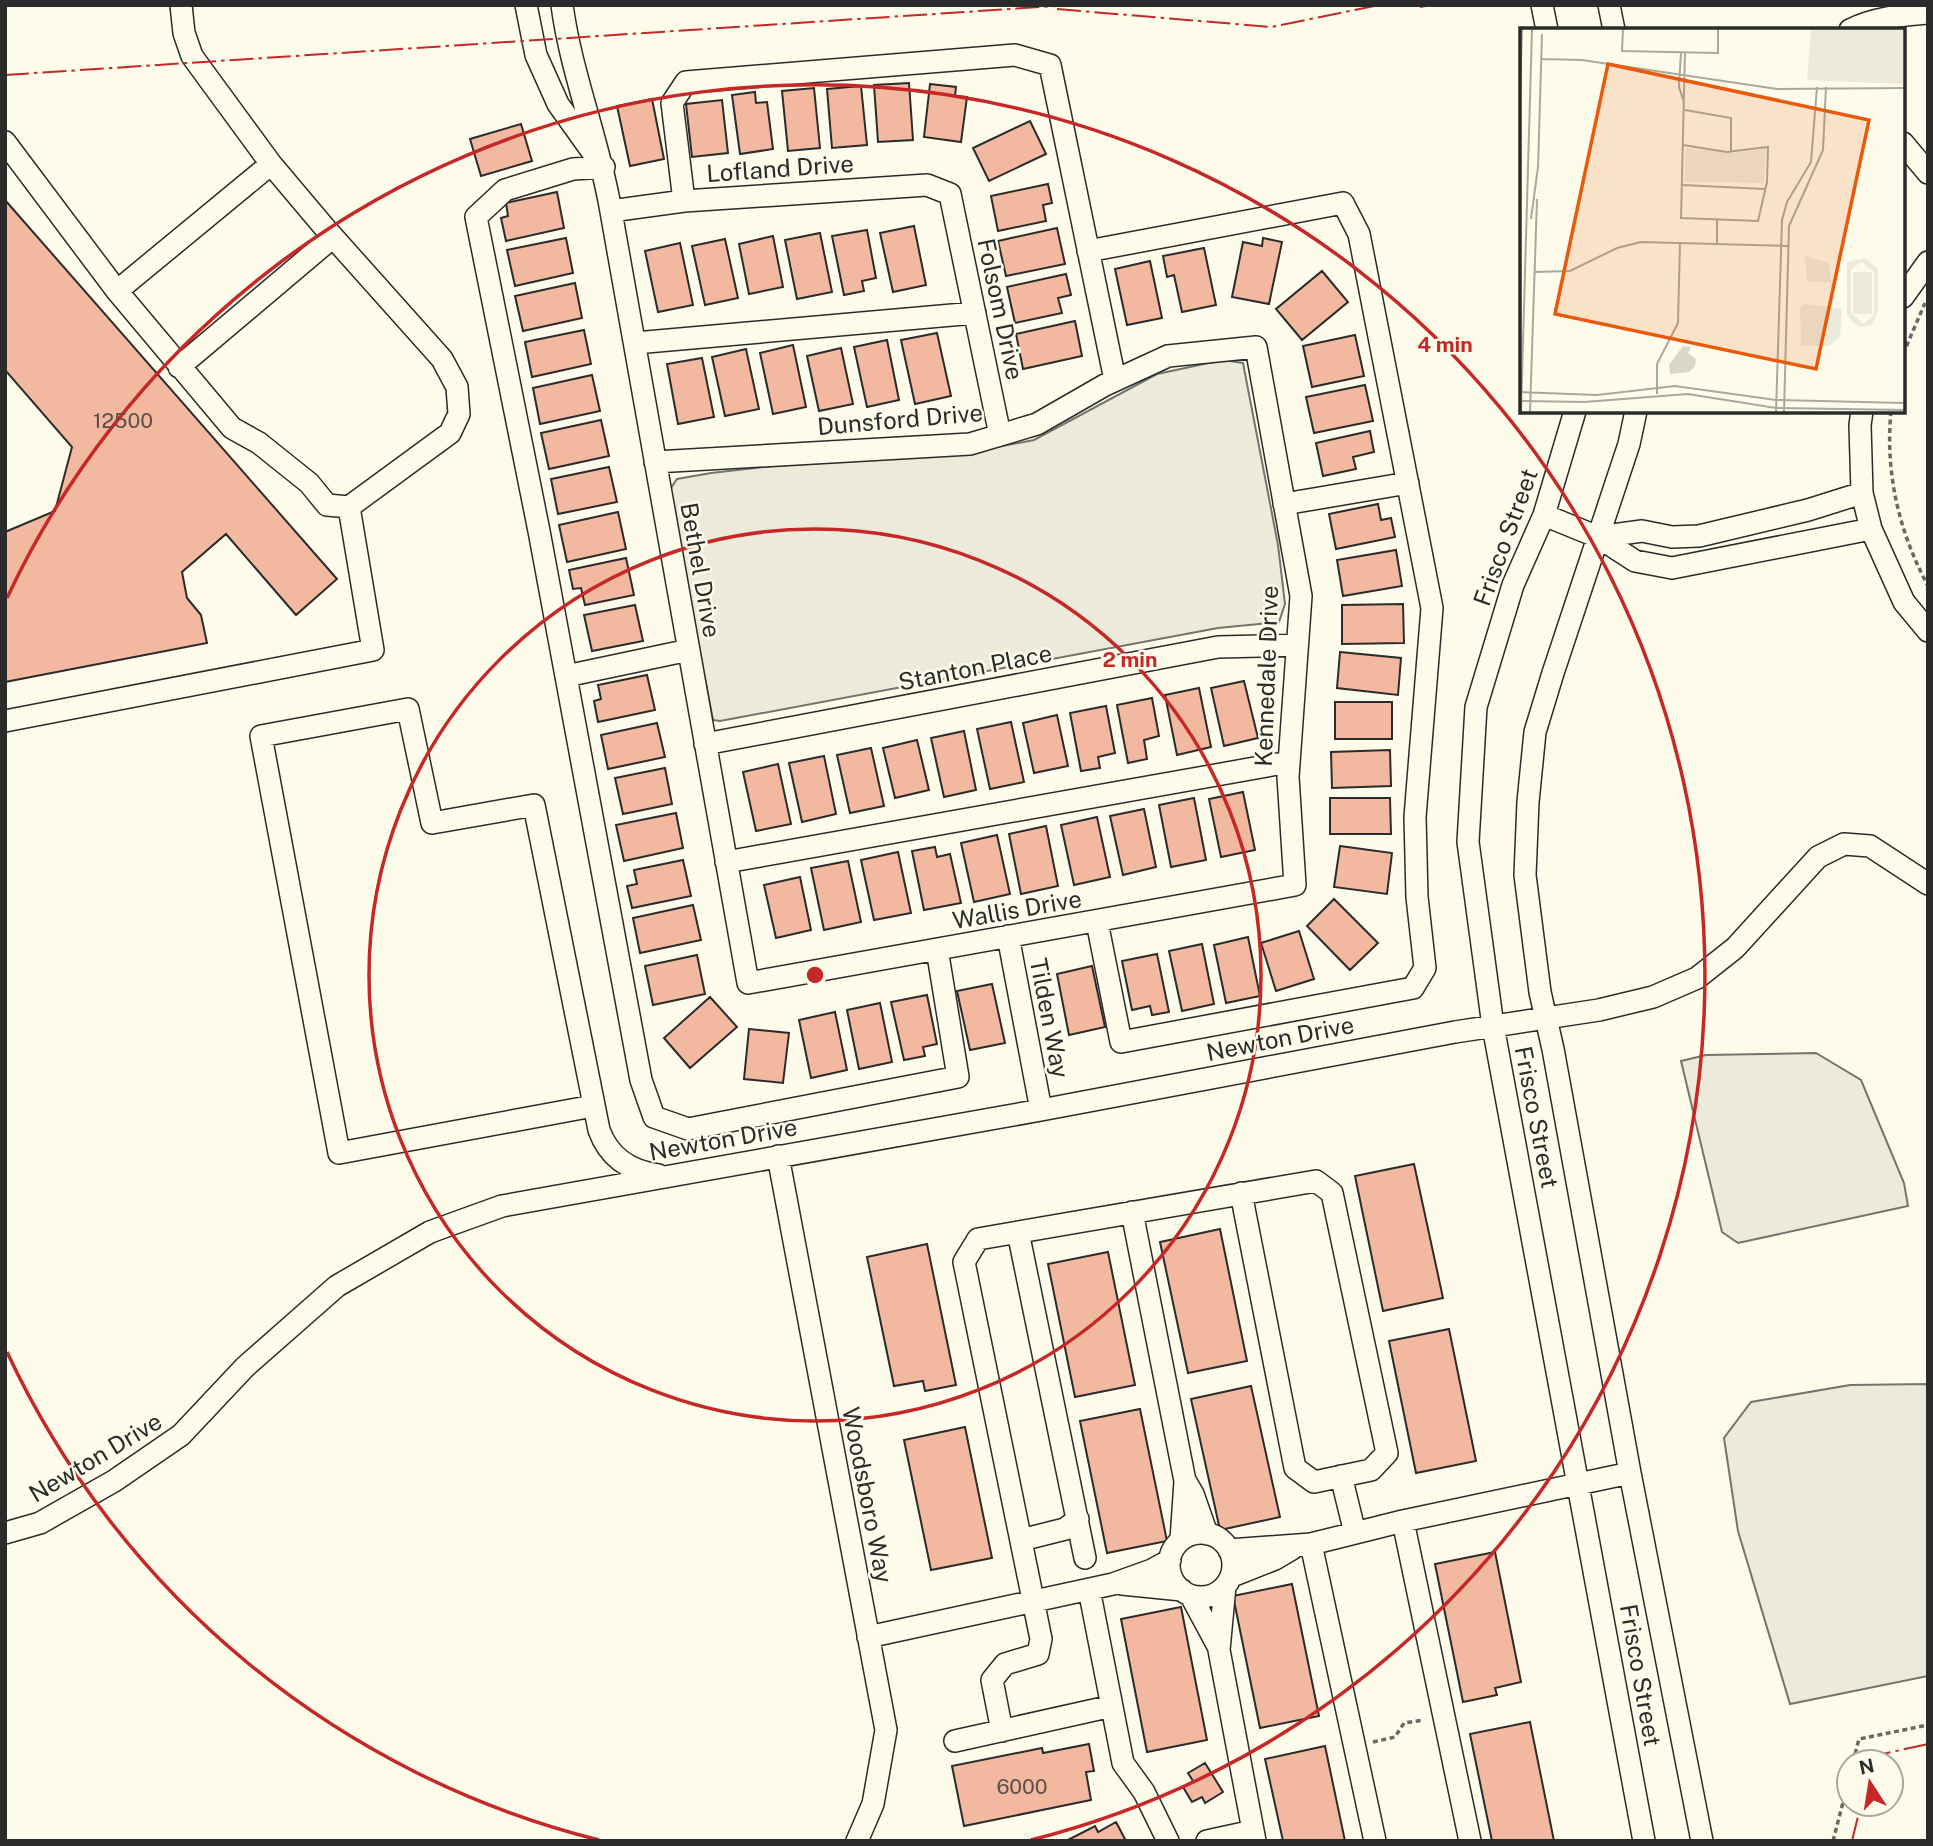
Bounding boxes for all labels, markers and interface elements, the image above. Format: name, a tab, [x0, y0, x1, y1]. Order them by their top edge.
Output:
inset map	[1520, 28, 1905, 413]
street label: Lofland Drive	[705, 149, 855, 187]
street label: Folsom Drive	[972, 236, 1030, 382]
text: 4 min	[1417, 332, 1473, 357]
street label: Dunsford Drive	[816, 398, 984, 440]
house number: 12500	[93, 408, 153, 433]
street label: Frisco Street	[1467, 465, 1543, 609]
street label: Bethel Drive	[675, 500, 727, 640]
street label: Kennedale Drive	[1249, 585, 1283, 767]
street label: Stanton Place	[896, 638, 1054, 696]
text: 2 min	[1102, 647, 1158, 672]
street label: Wallis Drive	[950, 884, 1084, 934]
street label: Tilden Way	[1025, 956, 1075, 1081]
centre of rings	[803, 963, 827, 987]
street label: Newton Drive	[1204, 1010, 1356, 1066]
street label: Frisco Street	[1510, 1044, 1564, 1190]
street label: Newton Drive	[647, 1112, 799, 1166]
street label: Woodsboro Way	[837, 1405, 899, 1586]
street label: Newton Drive	[24, 1406, 166, 1508]
street label: Frisco Street	[1615, 1602, 1667, 1748]
north arrow	[1835, 1748, 1905, 1818]
text: N	[1857, 1754, 1876, 1779]
house number: 6000	[996, 1774, 1048, 1799]

